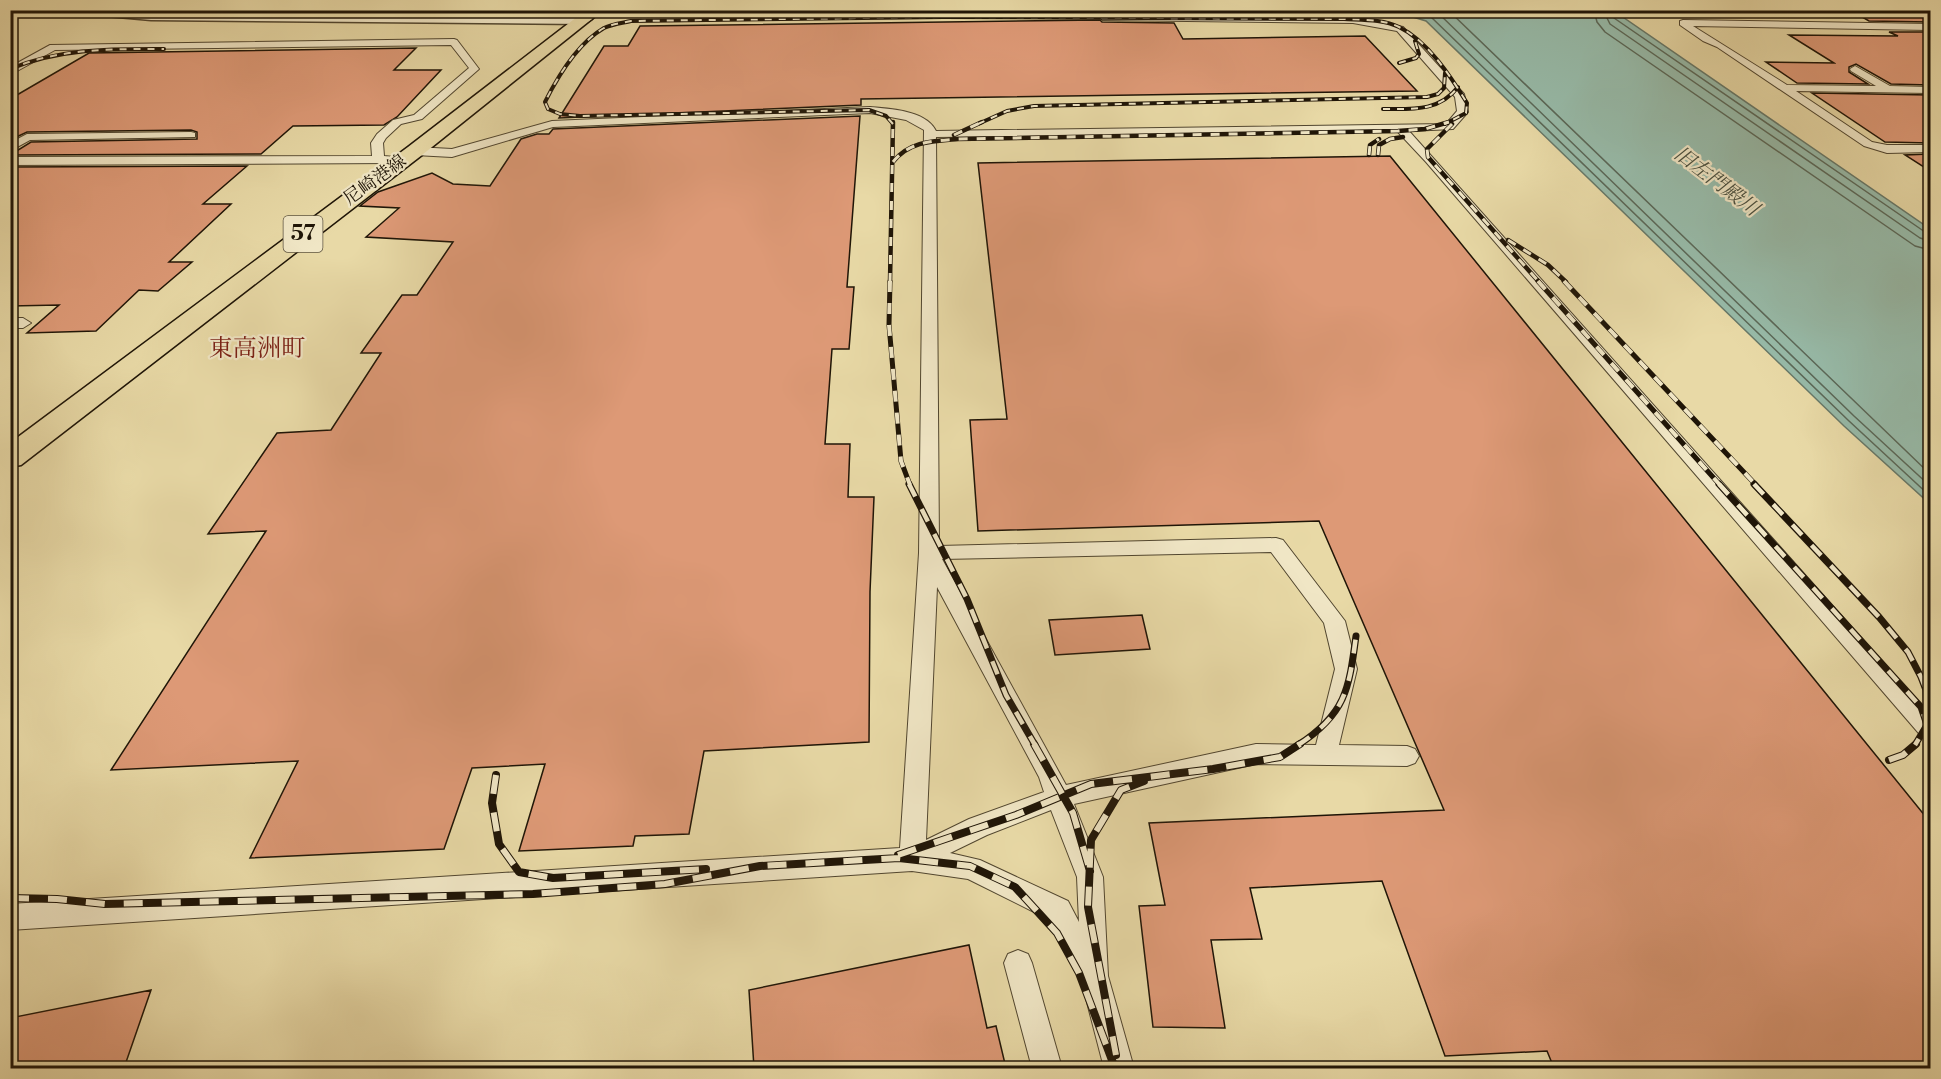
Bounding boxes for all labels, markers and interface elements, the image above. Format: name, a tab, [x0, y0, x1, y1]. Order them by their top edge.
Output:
water label: 旧左門殿川	[1669, 142, 1765, 223]
street label: 尼崎港線	[339, 150, 411, 210]
road number: 57	[284, 216, 322, 252]
district label: 東高洲町	[209, 334, 305, 364]

